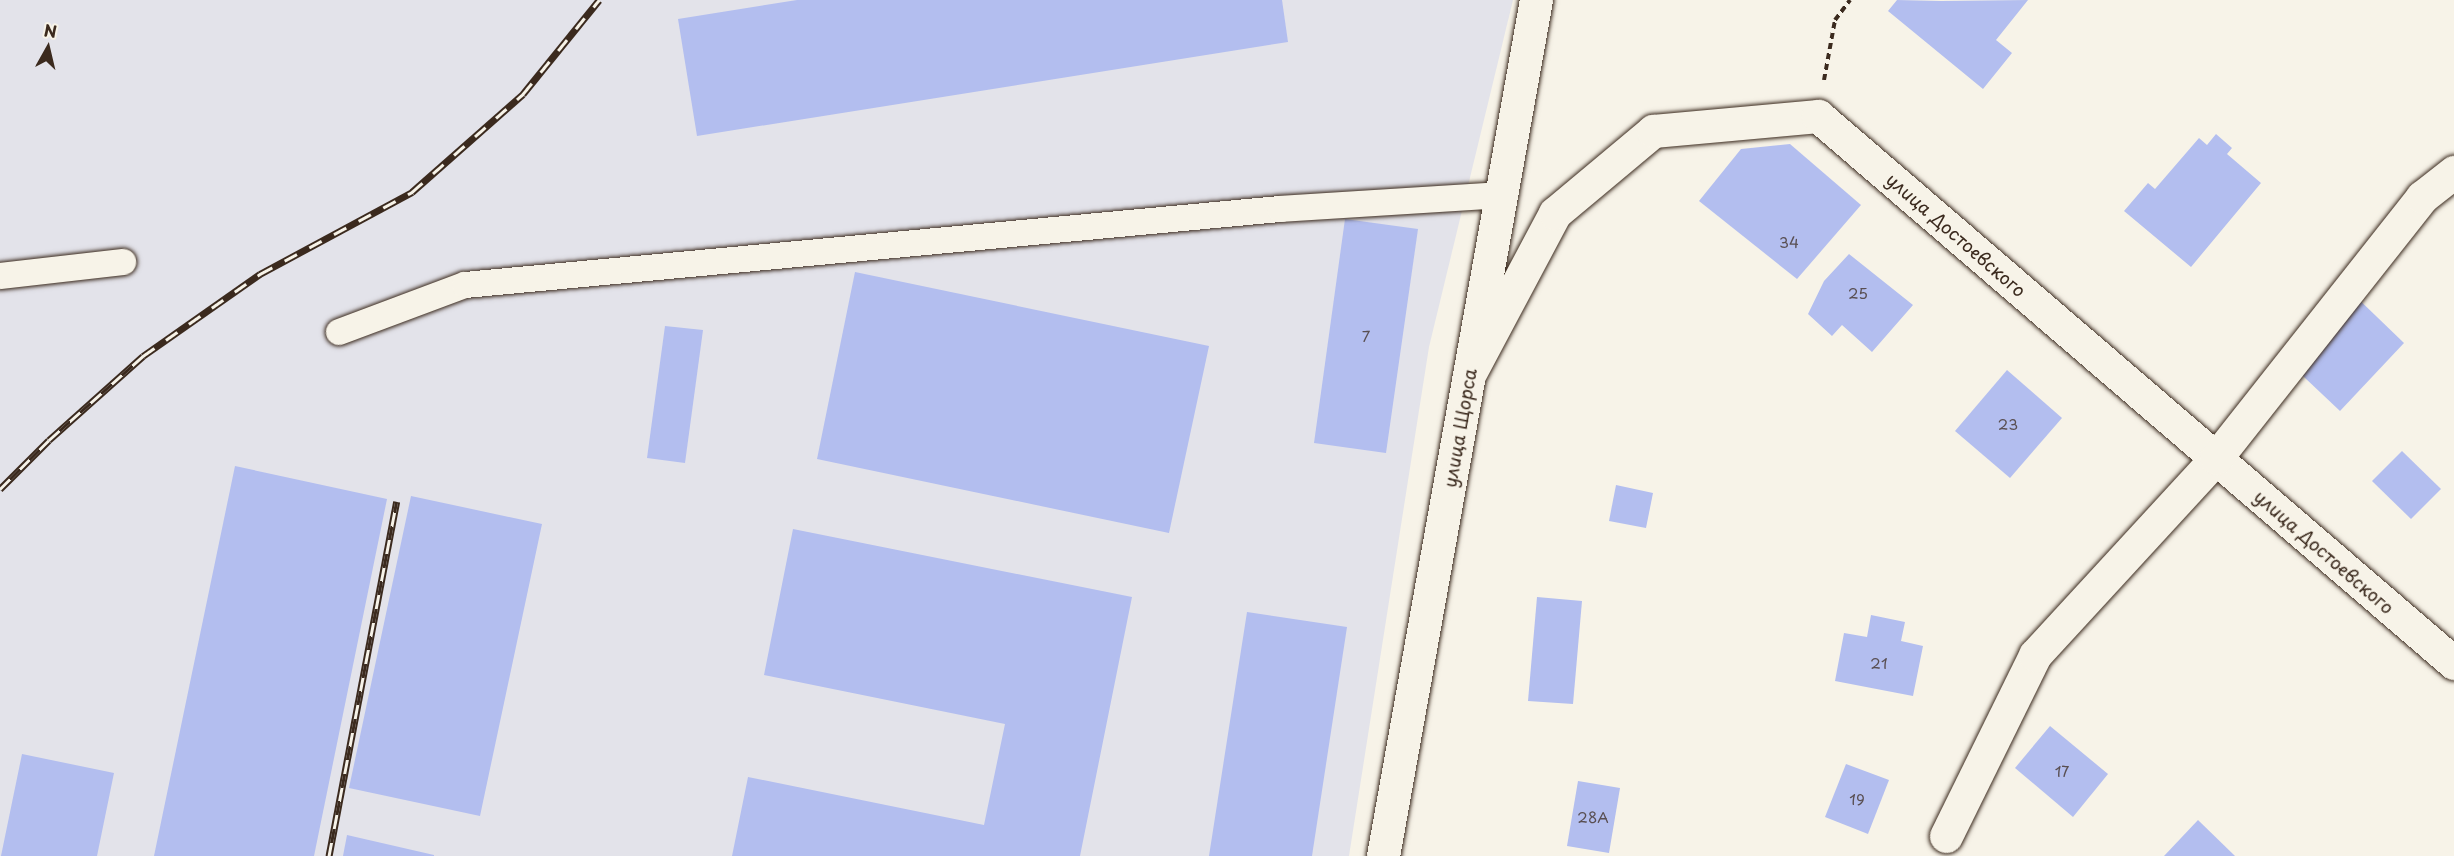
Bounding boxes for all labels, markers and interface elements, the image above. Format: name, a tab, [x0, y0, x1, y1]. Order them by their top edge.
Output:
text: N	[43, 17, 58, 43]
north arrow	[18, 18, 78, 78]
street label: улица Достоевского	[1882, 168, 2030, 302]
house number: 34	[1779, 233, 1799, 251]
house number: 25	[1848, 284, 1868, 302]
house number: 7	[1362, 327, 1370, 345]
street label: улица Щорса	[1439, 366, 1481, 490]
house number: 23	[1998, 415, 2018, 433]
street label: улица Достоевского	[2250, 485, 2398, 619]
house number: 21	[1870, 654, 1888, 672]
house number: 17	[2055, 762, 2069, 780]
house number: 19	[1849, 790, 1865, 808]
house number: 28А	[1577, 808, 1609, 826]

